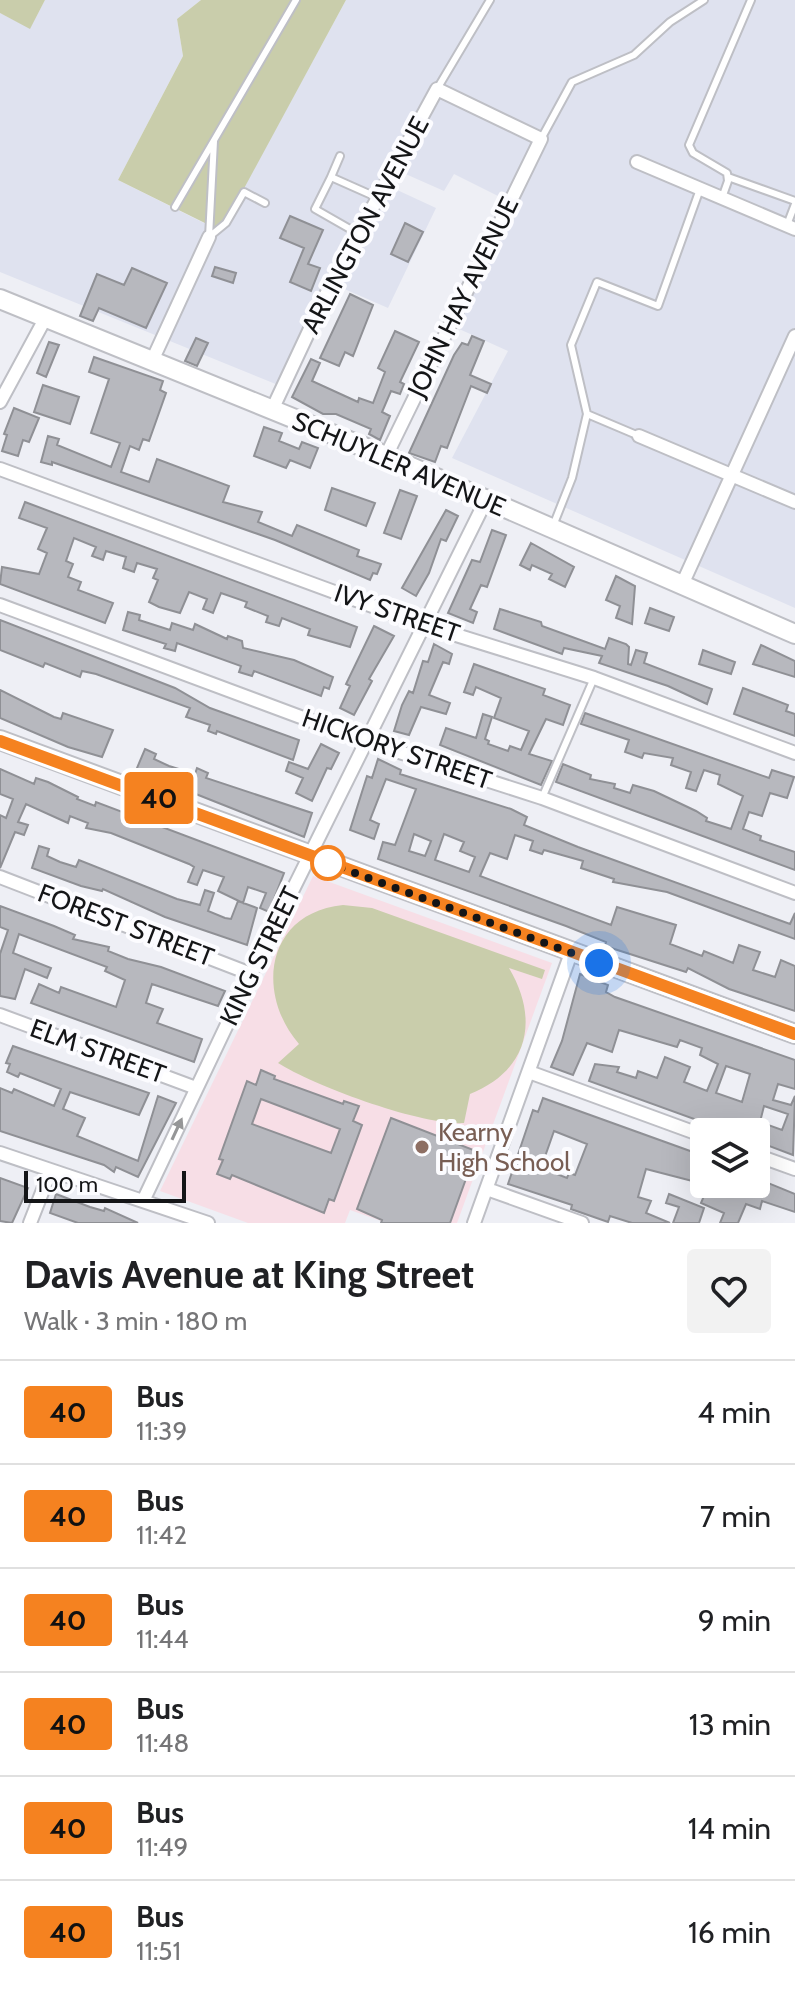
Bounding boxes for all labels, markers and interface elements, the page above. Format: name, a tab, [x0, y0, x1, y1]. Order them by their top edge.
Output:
street label: ARLINGTON AVENUE	[294, 111, 436, 339]
street label: JOHN HAY AVENUE	[400, 192, 525, 403]
street label: SCHUYLER AVENUE	[288, 405, 510, 523]
street label: IVY STREET	[330, 577, 464, 649]
street label: HICKORY STREET	[298, 702, 496, 796]
line badge: 40	[123, 772, 195, 824]
text: 40	[140, 781, 178, 815]
unlabelled marker	[311, 846, 345, 880]
street label: FOREST STREET	[34, 877, 219, 973]
street label: KING STREET	[213, 881, 307, 1031]
your location	[579, 943, 619, 983]
street label: ELM STREET	[26, 1012, 170, 1090]
place label: Kearny High School	[438, 1116, 570, 1178]
one-way arrow	[170, 1117, 184, 1140]
map controls	[690, 1118, 770, 1198]
button: layers	[690, 1118, 770, 1198]
marker: Kearny High School	[413, 1138, 431, 1156]
scale bar	[24, 1167, 186, 1203]
text: 100 m	[36, 1171, 98, 1198]
button: heart	[687, 1249, 771, 1333]
text: Davis Avenue at King Street	[24, 1251, 474, 1298]
text: Walk · 3 min · 180 m	[24, 1305, 247, 1337]
text: Bus	[136, 1378, 184, 1415]
text: 4 min	[697, 1394, 771, 1431]
text: 40	[49, 1395, 87, 1429]
text: 11:39	[136, 1415, 187, 1447]
text: Bus	[136, 1482, 184, 1519]
text: 7 min	[700, 1498, 771, 1535]
text: 40	[49, 1499, 87, 1533]
text: 11:42	[136, 1519, 187, 1551]
text: Bus	[136, 1586, 184, 1623]
text: 9 min	[698, 1602, 771, 1639]
text: 40	[49, 1603, 87, 1637]
text: 11:44	[136, 1623, 188, 1655]
text: Bus	[136, 1690, 184, 1727]
text: 13 min	[689, 1706, 771, 1743]
text: 40	[49, 1707, 87, 1741]
text: 11:48	[136, 1727, 189, 1759]
text: Bus	[136, 1794, 184, 1831]
text: 14 min	[688, 1810, 771, 1847]
text: 40	[49, 1811, 87, 1845]
text: 11:49	[136, 1831, 188, 1863]
text: Bus	[136, 1898, 184, 1935]
text: 16 min	[688, 1914, 771, 1951]
text: 40	[49, 1915, 87, 1949]
text: 11:51	[136, 1935, 181, 1967]

